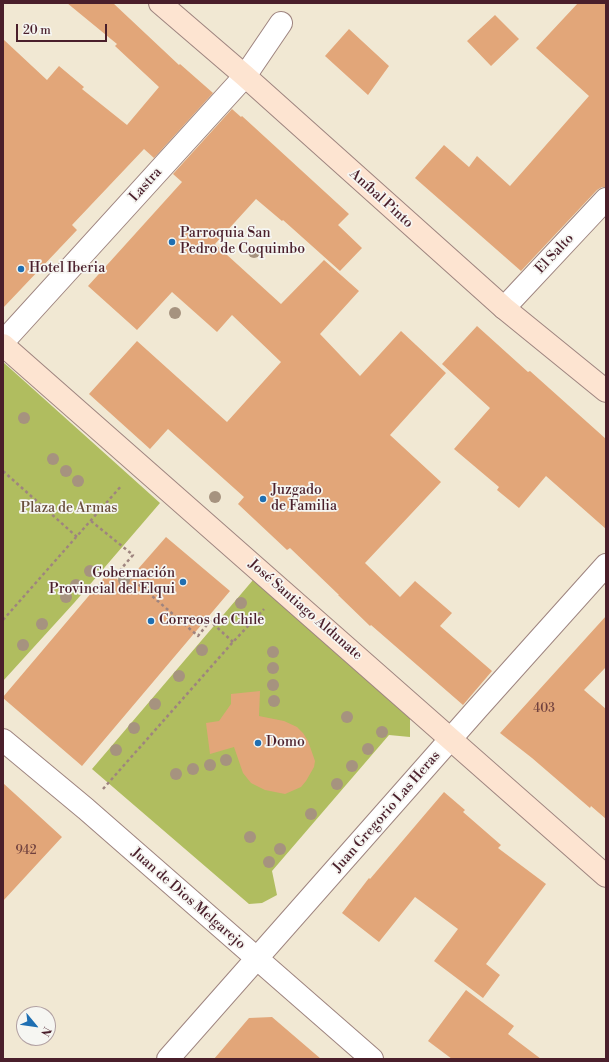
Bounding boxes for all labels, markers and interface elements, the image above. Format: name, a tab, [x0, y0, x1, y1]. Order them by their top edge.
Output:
scale bar	[18, 16, 109, 42]
text: 20 m	[23, 23, 51, 38]
street label: Lastra	[126, 164, 166, 206]
street label: Aníbal Pinto	[346, 166, 416, 232]
place label: Parroquia San Pedro de Coquimbo	[180, 226, 305, 258]
street label: El Salto	[532, 230, 578, 278]
marker: Parroquia San Pedro de Coquimbo	[167, 237, 177, 247]
place label: Hotel Iberia	[29, 261, 105, 277]
marker: Hotel Iberia	[16, 264, 26, 274]
place label: Juzgado de Familia	[271, 483, 337, 516]
marker: Juzgado de Familia	[258, 494, 268, 504]
park label: Plaza de Armas	[21, 501, 117, 517]
street label: José Santiago Aldunate	[245, 556, 365, 664]
place label: Gobernación Provincial del Elqui	[49, 566, 175, 598]
marker: Gobernación Provincial del Elqui	[178, 577, 188, 587]
place label: Correos de Chile	[159, 613, 264, 629]
marker: Correos de Chile	[146, 616, 156, 626]
house number: 403	[533, 702, 555, 716]
place label: Domo	[266, 735, 305, 751]
marker: Domo	[253, 738, 263, 748]
street label: Juan Gregorio Las Heras	[330, 748, 444, 876]
house number: 942	[15, 844, 37, 858]
street label: Juan de Dios Melgarejo	[127, 845, 249, 953]
north arrow	[16, 1006, 56, 1046]
text: N	[37, 1024, 54, 1039]

